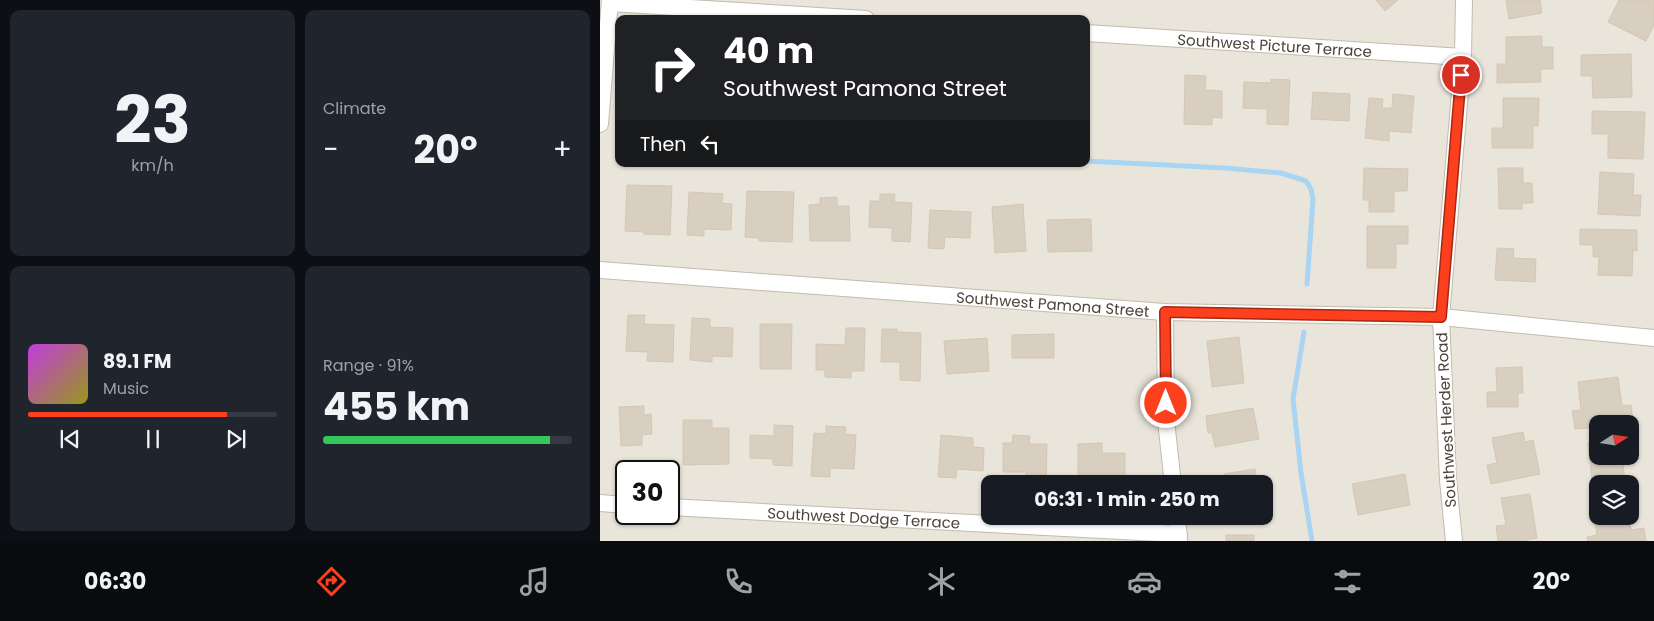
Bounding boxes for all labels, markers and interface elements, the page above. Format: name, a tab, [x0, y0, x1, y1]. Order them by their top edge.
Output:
text: 40 m	[723, 26, 814, 75]
street label: Southwest Picture Terrace	[1177, 28, 1372, 62]
icon: right	[640, 35, 705, 100]
pin	[1440, 54, 1482, 96]
icon: arrive	[1447, 61, 1475, 89]
text: Southwest Pamona Street	[723, 73, 1007, 104]
text: 23	[114, 75, 191, 166]
text: Climate	[323, 97, 386, 120]
text: 20°	[414, 123, 478, 176]
text: −	[323, 130, 338, 169]
text: +	[553, 130, 572, 169]
icon: left	[696, 130, 724, 158]
text: Then	[640, 131, 686, 158]
text: km/h	[131, 154, 174, 177]
street label: Southwest Pamona Street	[955, 286, 1150, 321]
street label: Southwest Herder Road	[1431, 332, 1461, 508]
text: 89.1 FM	[103, 348, 171, 375]
text: Range · 91%	[323, 354, 414, 377]
position arrow	[1139, 376, 1191, 428]
text: Music	[103, 377, 149, 400]
text: 455 km	[323, 380, 470, 433]
north arrow	[1589, 415, 1639, 465]
map controls	[1589, 415, 1639, 525]
icon: previous	[56, 425, 84, 453]
icon: pause	[139, 425, 167, 453]
icon: next	[222, 425, 250, 453]
speed limit sign: 30	[615, 460, 680, 525]
button: layers	[1589, 475, 1639, 525]
text: 06:31 · 1 min · 250 m	[1034, 486, 1220, 513]
street label: Southwest Dodge Terrace	[767, 502, 961, 533]
icon: directions	[314, 564, 349, 599]
icon: music	[517, 564, 552, 599]
icon: phone	[721, 564, 756, 599]
icon: climate	[924, 564, 959, 599]
icon: car	[1127, 564, 1162, 599]
icon: filters	[1330, 564, 1365, 599]
text: 06:30	[84, 566, 146, 597]
text: 20°	[1533, 566, 1570, 597]

